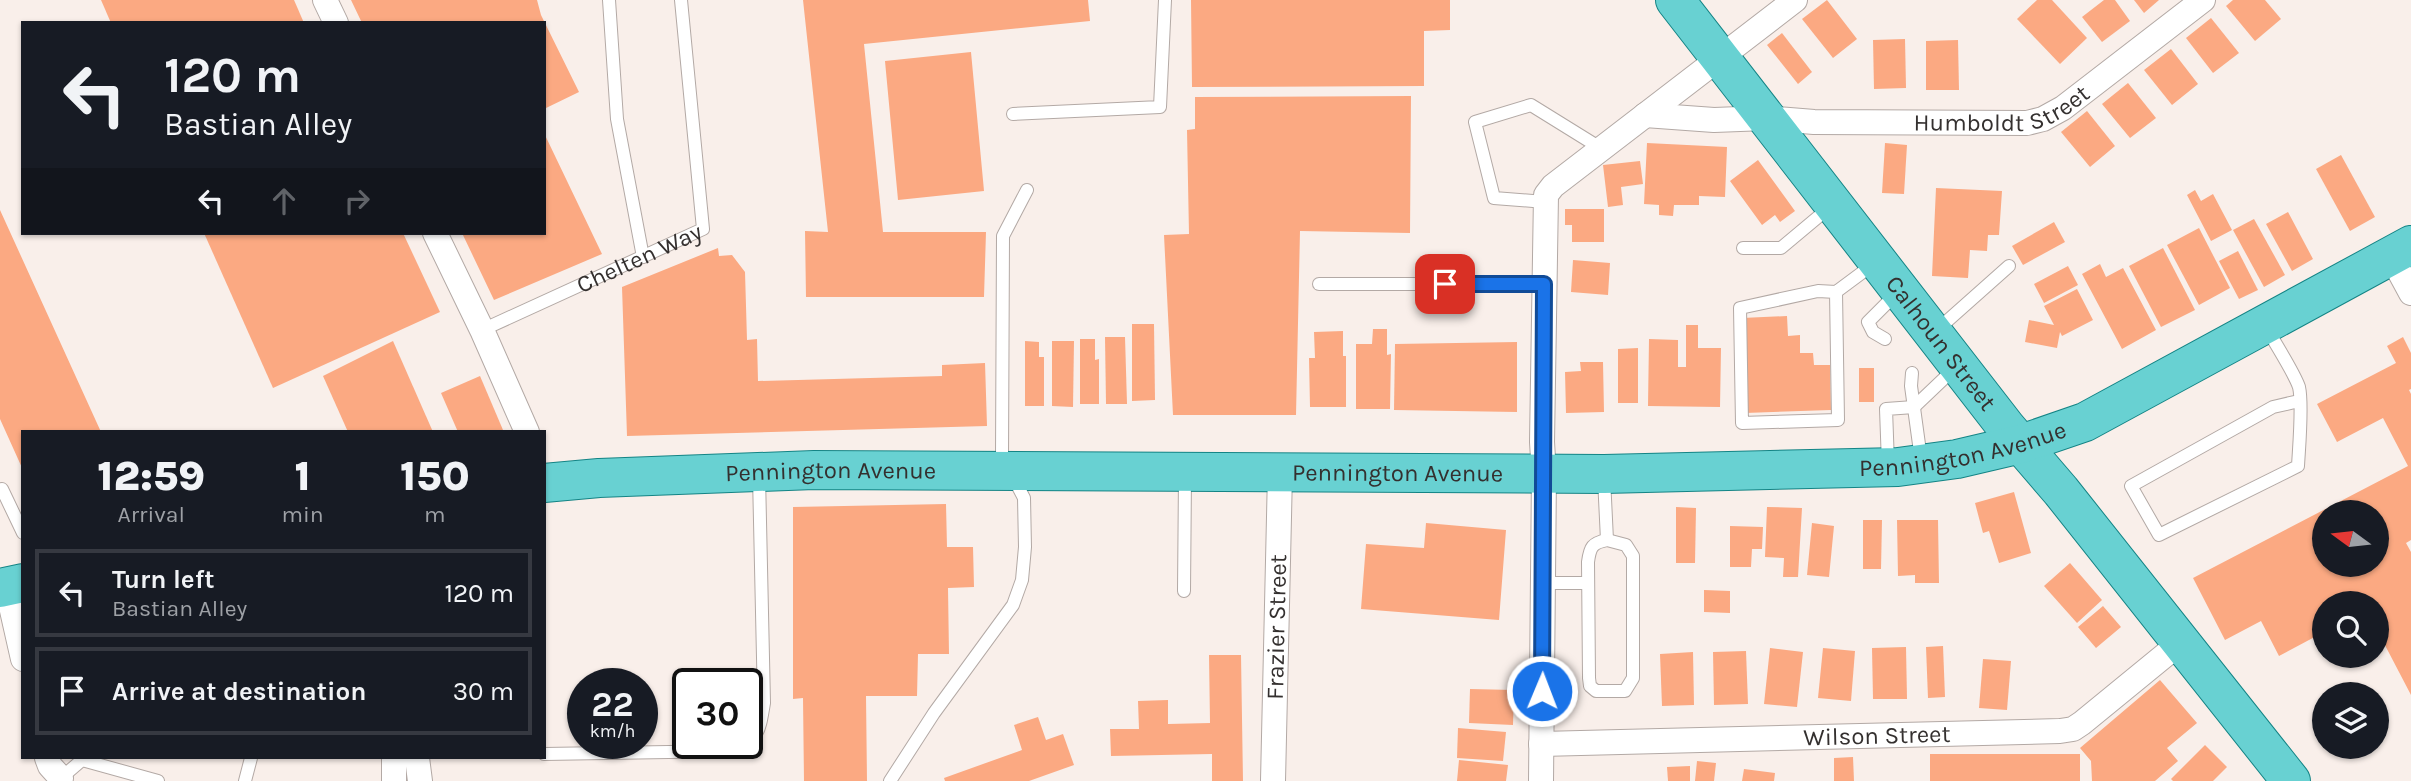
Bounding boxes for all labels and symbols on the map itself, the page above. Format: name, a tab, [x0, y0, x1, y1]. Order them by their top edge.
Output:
street label: Humboldt Street	[1914, 79, 2095, 137]
street label: Chelten Way	[572, 217, 707, 299]
pin	[1415, 254, 1475, 314]
street label: Calhoun Street	[1880, 270, 2002, 416]
street label: Pennington Avenue	[1859, 416, 2070, 482]
street label: Pennington Avenue	[725, 456, 936, 487]
street label: Pennington Avenue	[1292, 458, 1503, 487]
north arrow	[2312, 500, 2389, 578]
street label: Frazier Street	[1261, 554, 1292, 700]
position arrow	[1505, 654, 1579, 728]
speed limit sign: 30	[672, 668, 763, 759]
street label: Wilson Street	[1803, 720, 1951, 751]

